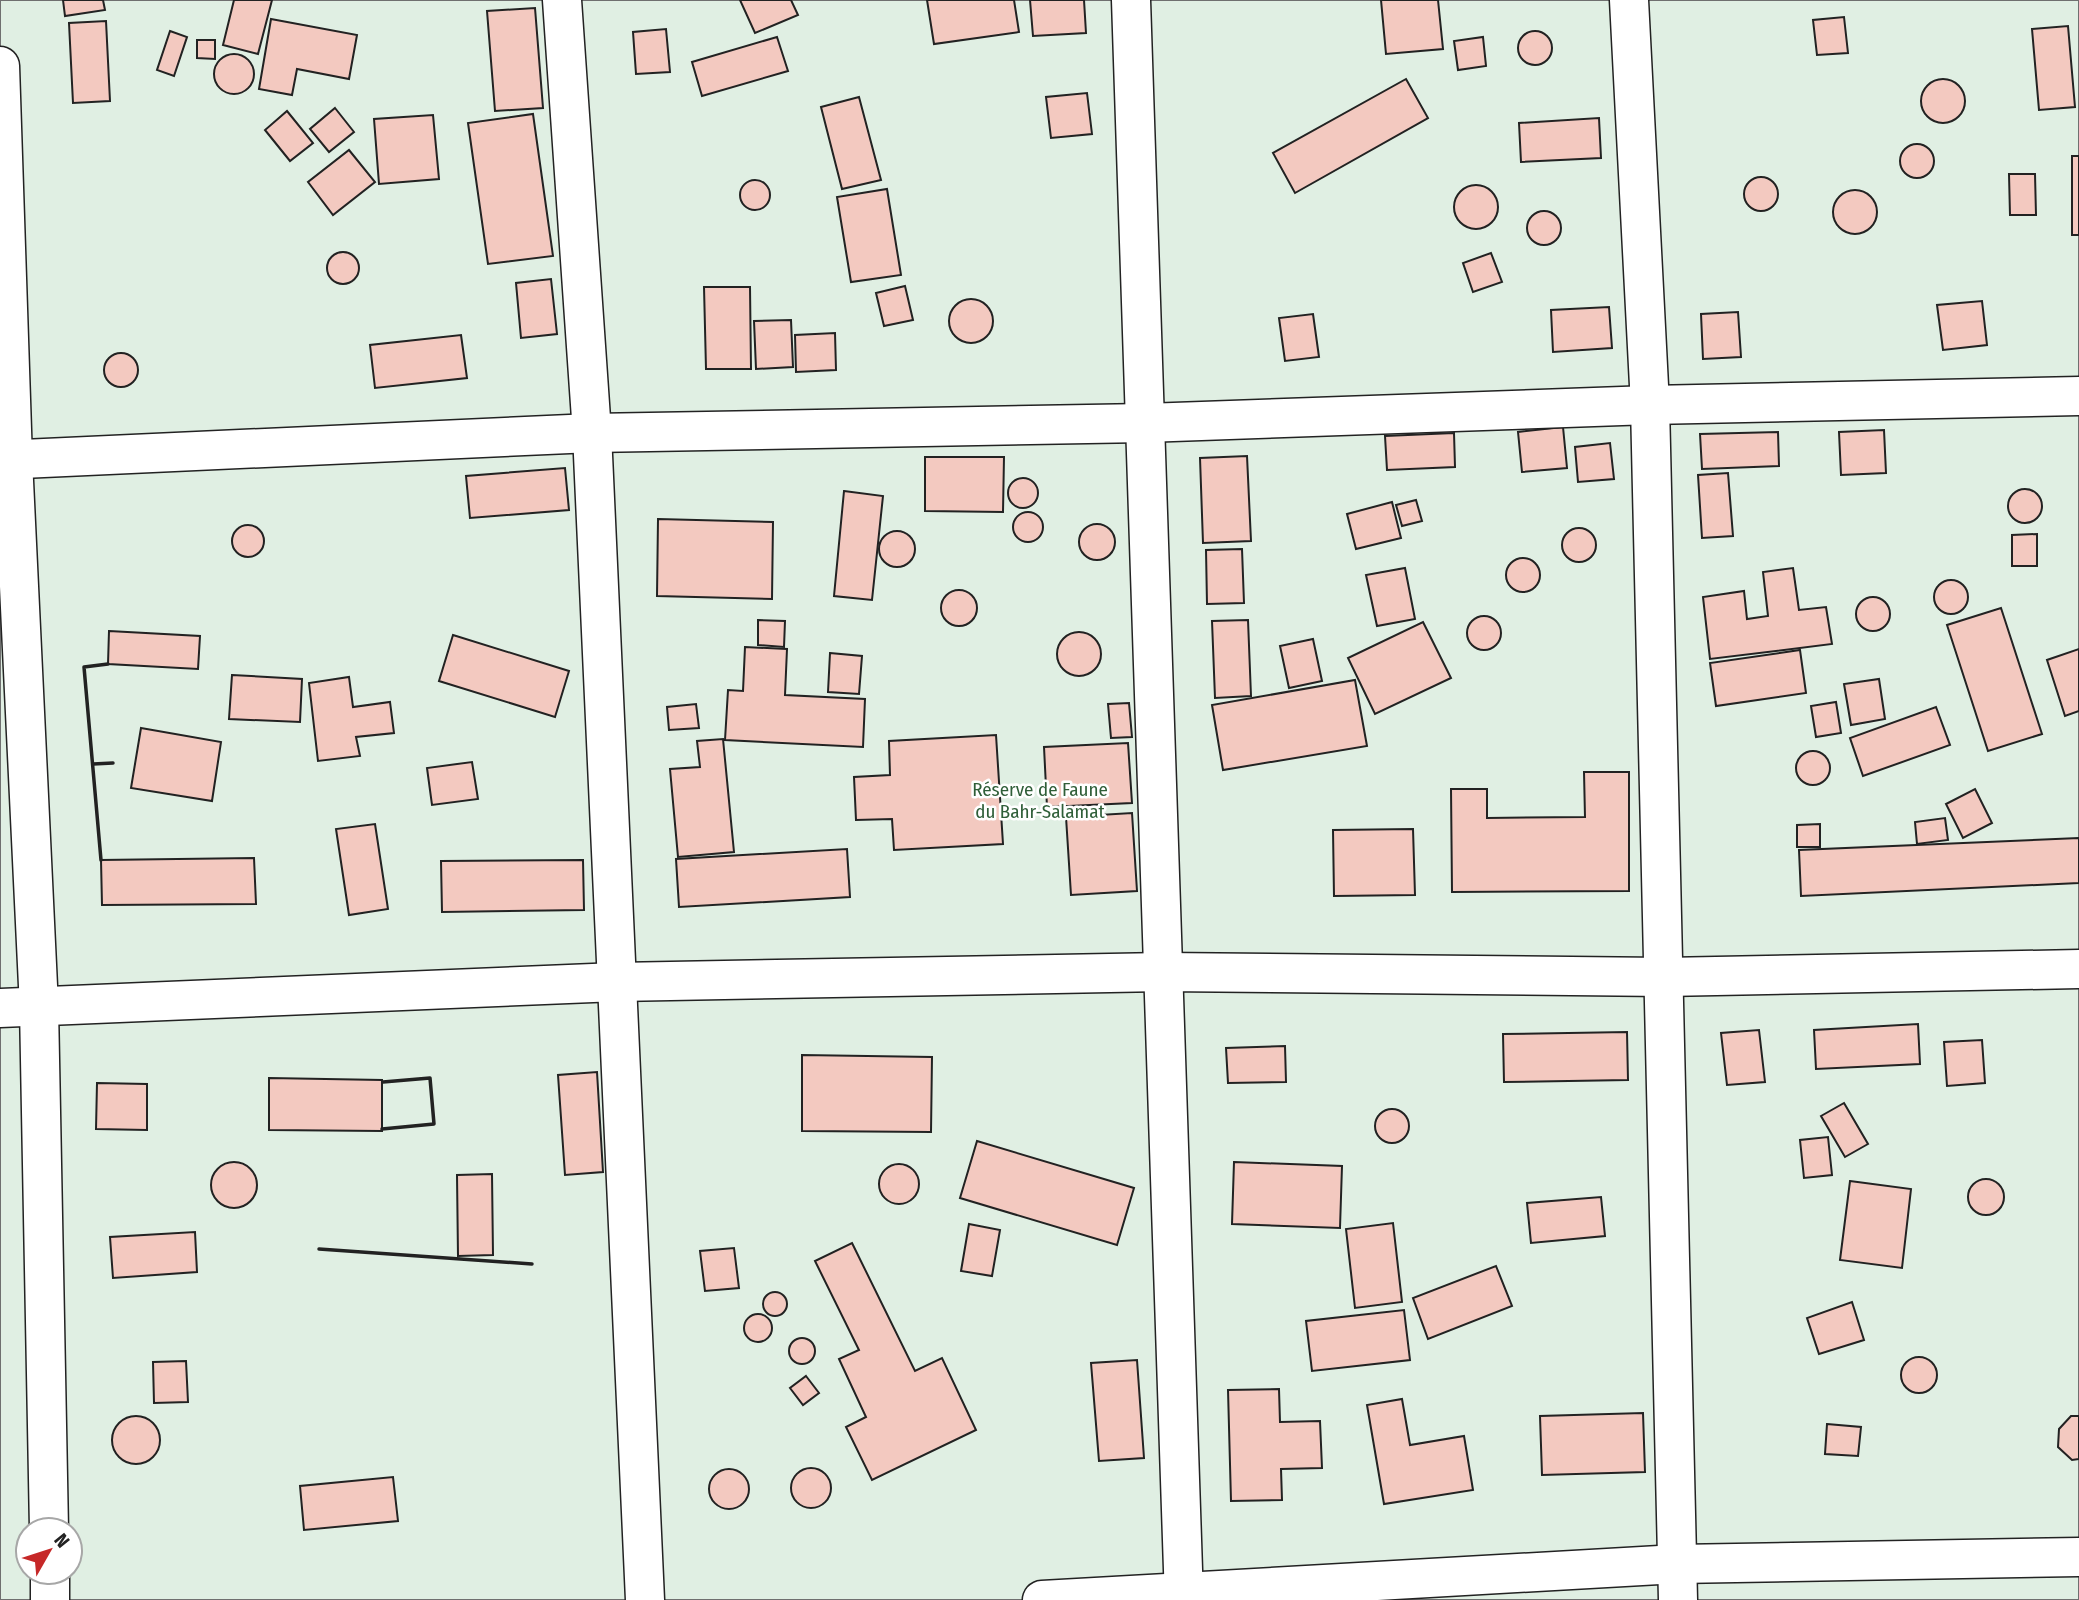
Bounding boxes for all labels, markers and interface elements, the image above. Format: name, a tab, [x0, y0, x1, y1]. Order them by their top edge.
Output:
park label: Réserve de Faune du Bahr-Salamat	[972, 778, 1108, 823]
north arrow	[14, 1516, 84, 1586]
text: N	[49, 1529, 74, 1552]

